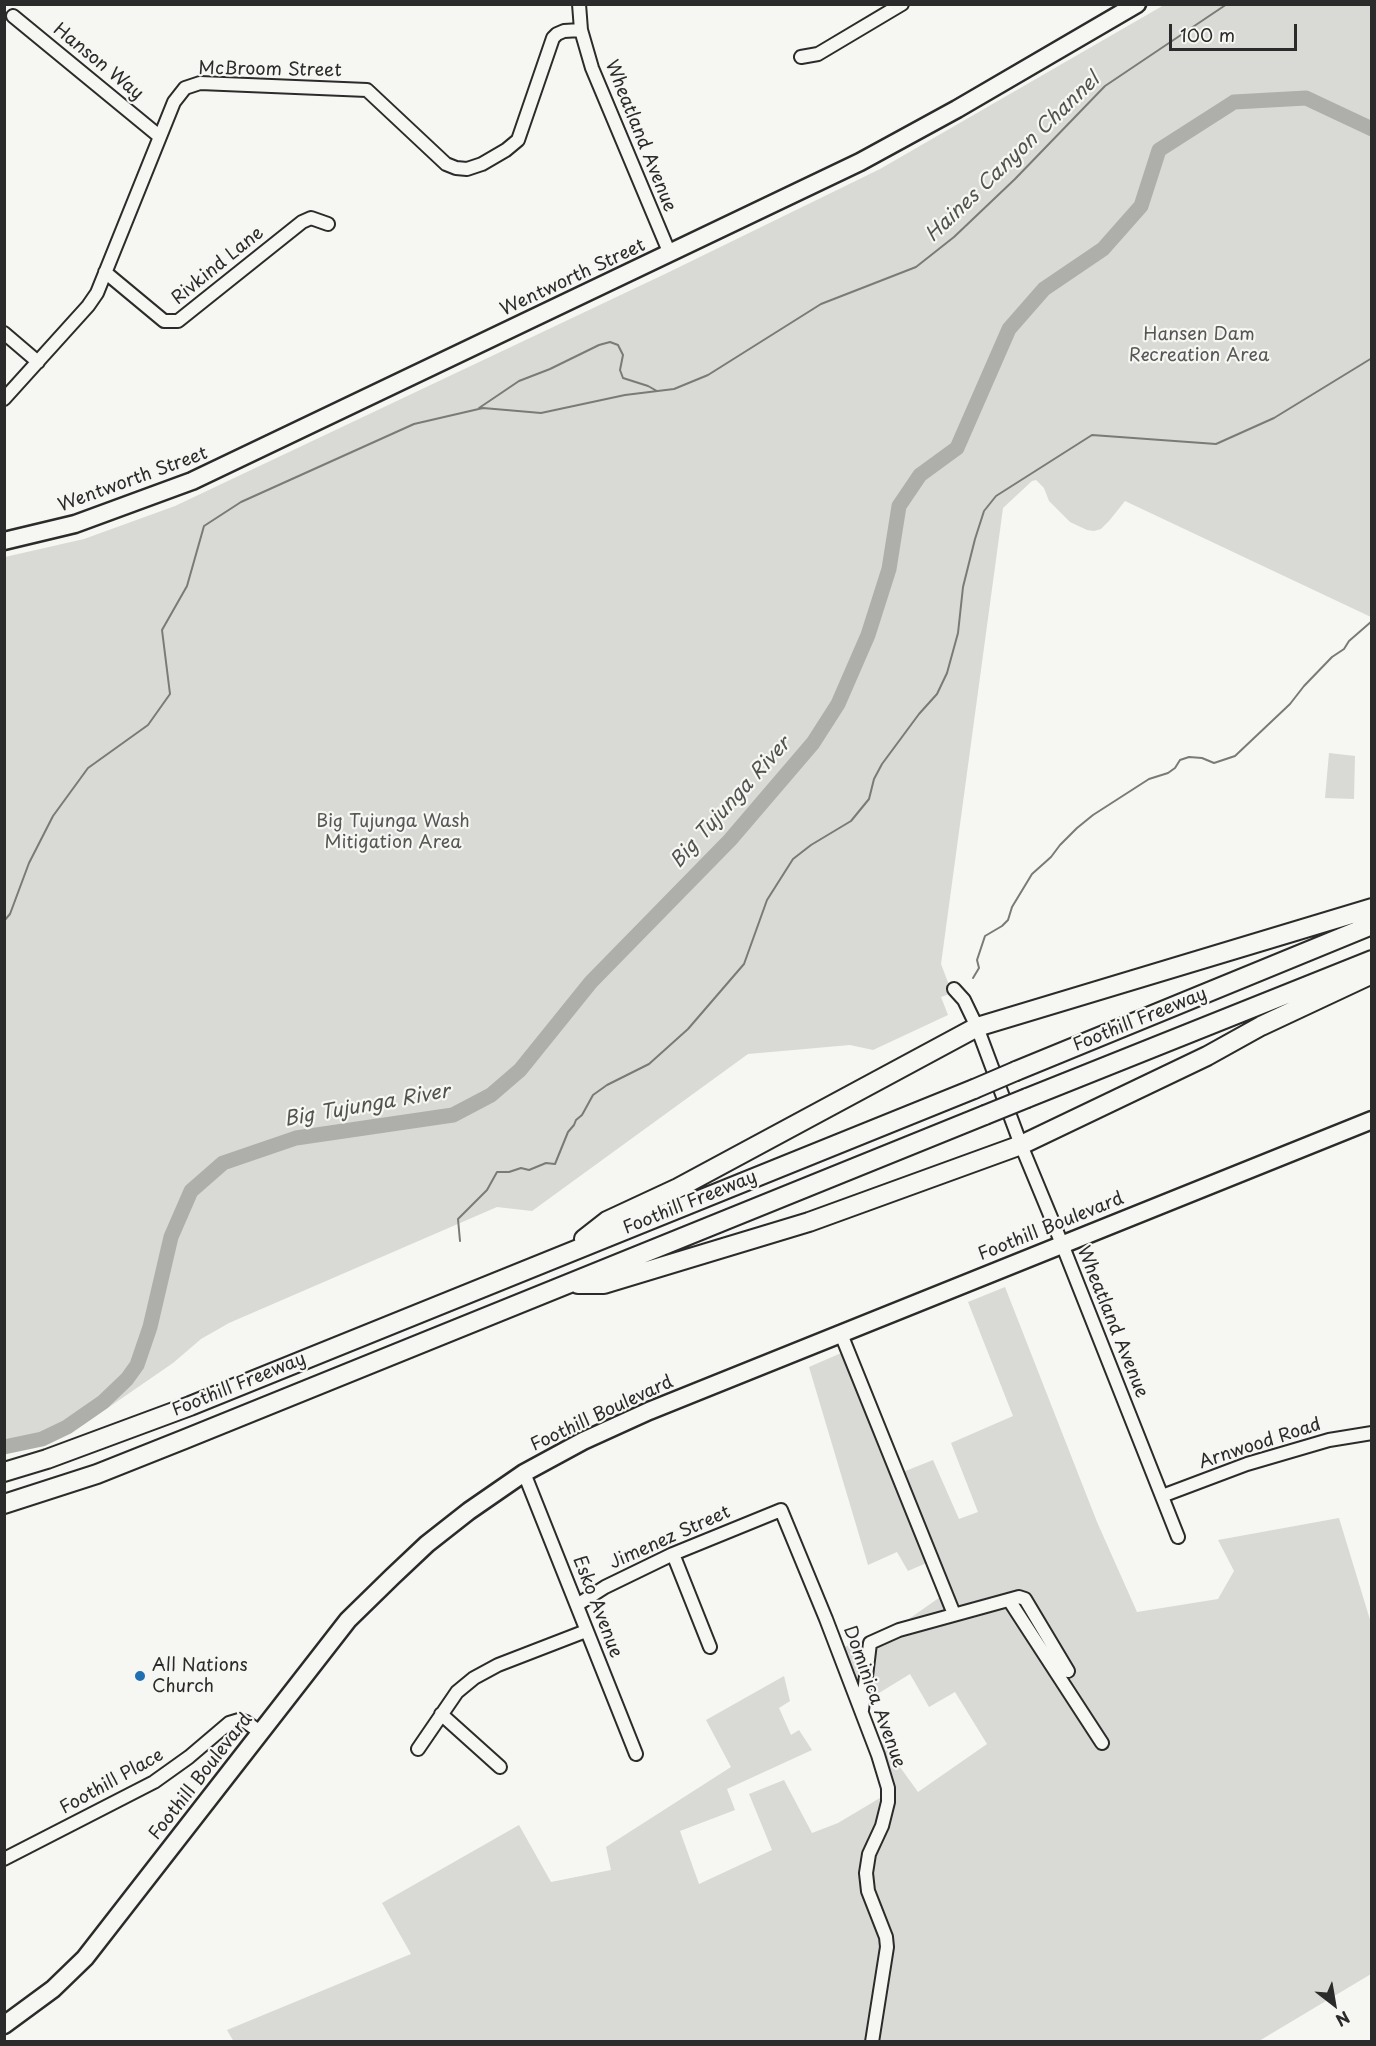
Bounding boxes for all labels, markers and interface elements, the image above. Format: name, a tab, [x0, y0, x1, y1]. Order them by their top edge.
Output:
scale bar	[1172, 12, 1300, 50]
street label: Hanson Way	[48, 19, 148, 105]
text: 100 m	[1180, 21, 1235, 48]
street label: Wheatland Avenue	[600, 57, 680, 215]
street label: McBroom Street	[198, 58, 342, 82]
water label: Haines Canyon Channel	[921, 68, 1105, 248]
street label: Rivkind Lane	[168, 222, 268, 310]
street label: Wentworth Street	[497, 235, 649, 321]
park label: Hansen Dam Recreation Area	[1129, 324, 1269, 366]
street label: Wentworth Street	[55, 443, 211, 517]
water label: Big Tujunga River	[666, 733, 796, 873]
park label: Big Tujunga Wash Mitigation Area	[316, 811, 470, 854]
street label: Foothill Freeway	[1070, 983, 1210, 1057]
water label: Big Tujunga River	[282, 1080, 452, 1132]
street label: Foothill Freeway	[620, 1166, 760, 1240]
street label: Foothill Boulevard	[975, 1188, 1127, 1266]
street label: Wheatland Avenue	[1072, 1243, 1152, 1401]
street label: Foothill Freeway	[169, 1348, 309, 1422]
street label: Foothill Boulevard	[527, 1371, 677, 1457]
street label: Arnwood Road	[1196, 1414, 1324, 1474]
street label: Jimenez Street	[606, 1502, 734, 1574]
street label: Esko Avenue	[568, 1553, 626, 1661]
street label: Dominica Avenue	[838, 1623, 910, 1771]
place label: All Nations Church	[152, 1655, 248, 1698]
marker: All Nations Church	[133, 1669, 147, 1683]
street label: Foothill Boulevard	[145, 1709, 257, 1845]
street label: Foothill Place	[56, 1745, 168, 1819]
north arrow	[1304, 1974, 1364, 2034]
text: N	[1332, 2006, 1355, 2033]

